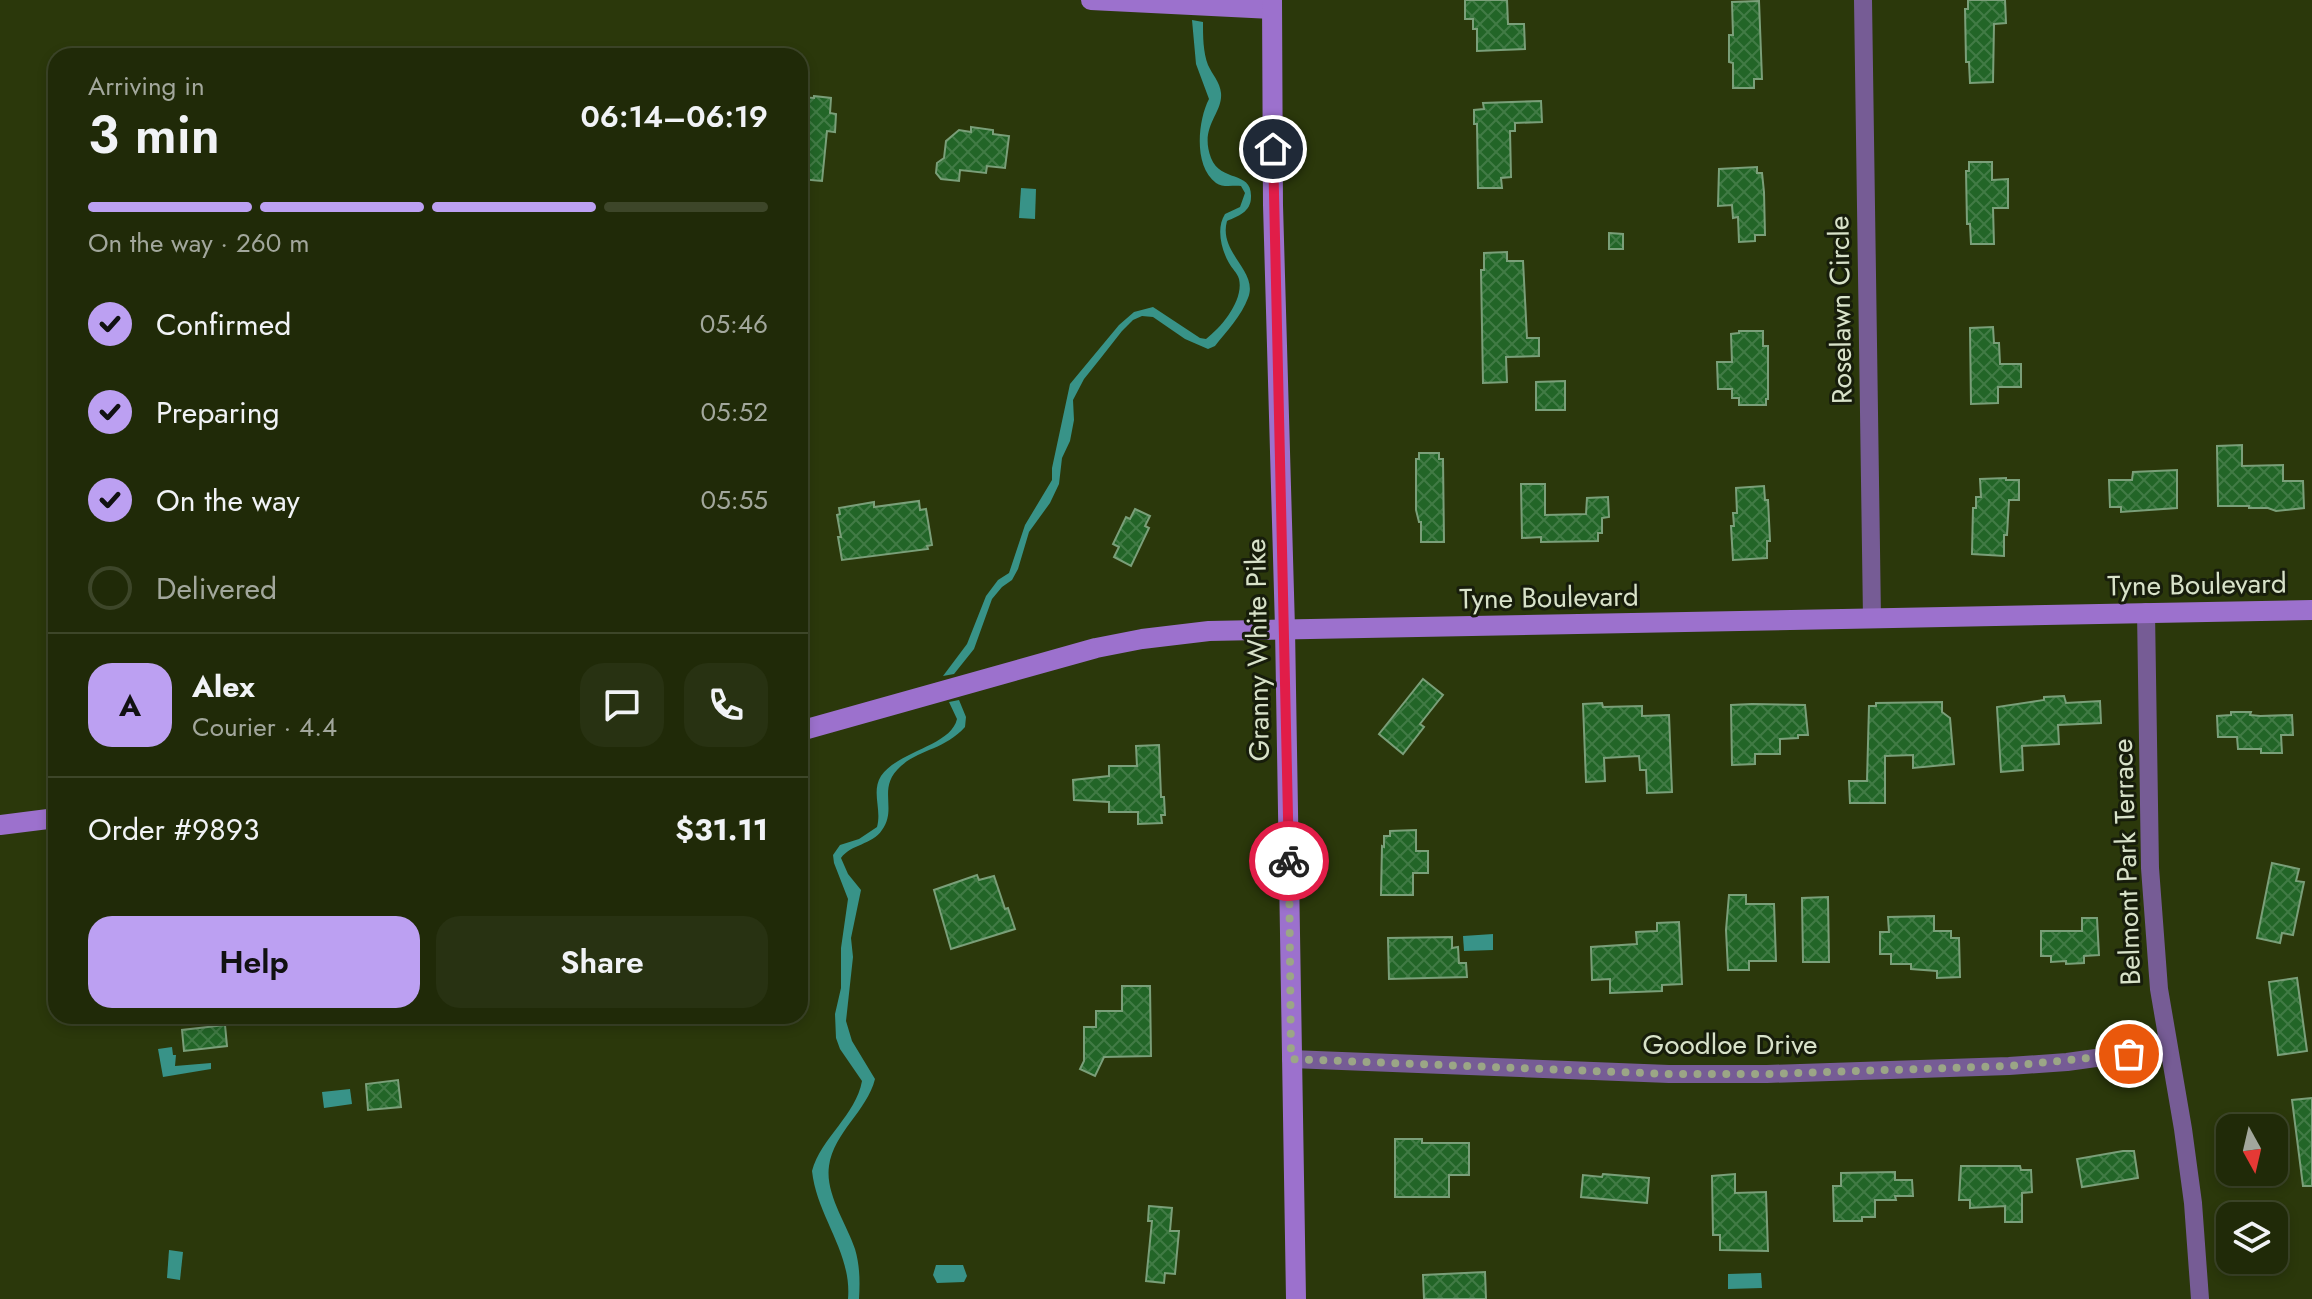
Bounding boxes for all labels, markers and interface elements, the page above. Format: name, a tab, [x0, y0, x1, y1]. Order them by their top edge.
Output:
text: Arriving in	[88, 67, 205, 105]
text: 06:14–06:19	[581, 95, 768, 138]
text: 3 min	[88, 97, 220, 173]
pin	[1239, 115, 1307, 183]
icon: home	[1251, 127, 1295, 171]
street label: Roselawn Circle	[1818, 215, 1863, 405]
text: On the way · 260 m	[88, 224, 309, 262]
icon: check	[88, 302, 132, 346]
text: Confirmed	[156, 303, 291, 346]
text: 05:46	[700, 305, 768, 343]
icon: check	[88, 390, 132, 434]
text: Preparing	[156, 391, 280, 434]
text: 05:52	[700, 393, 768, 431]
icon: check	[88, 478, 132, 522]
text: On the way	[156, 479, 300, 522]
text: 05:55	[701, 481, 768, 519]
street label: Granny White Pike	[1235, 538, 1280, 762]
street label: Tyne Boulevard	[2107, 562, 2287, 607]
text: Delivered	[156, 567, 277, 610]
street label: Tyne Boulevard	[1459, 575, 1639, 620]
button: chat	[580, 663, 664, 747]
button: phone	[684, 663, 768, 747]
text: Alex	[192, 665, 255, 708]
text: A	[119, 684, 141, 727]
text: Courier · 4.4	[192, 708, 337, 746]
street label: Belmont Park Terrace	[2102, 738, 2151, 986]
text: Order #9893	[88, 808, 259, 851]
text: $31.11	[675, 808, 768, 851]
courier	[1249, 821, 1329, 901]
icon: bike	[1267, 839, 1311, 883]
button: Help	[88, 916, 420, 1008]
button: Share	[436, 916, 768, 1008]
pin	[2095, 1020, 2163, 1088]
street label: Goodloe Drive	[1642, 1024, 1818, 1065]
icon: bag	[2107, 1032, 2151, 1076]
north arrow	[2216, 1114, 2288, 1186]
map controls	[2216, 1114, 2288, 1274]
button: layers	[2216, 1202, 2288, 1274]

